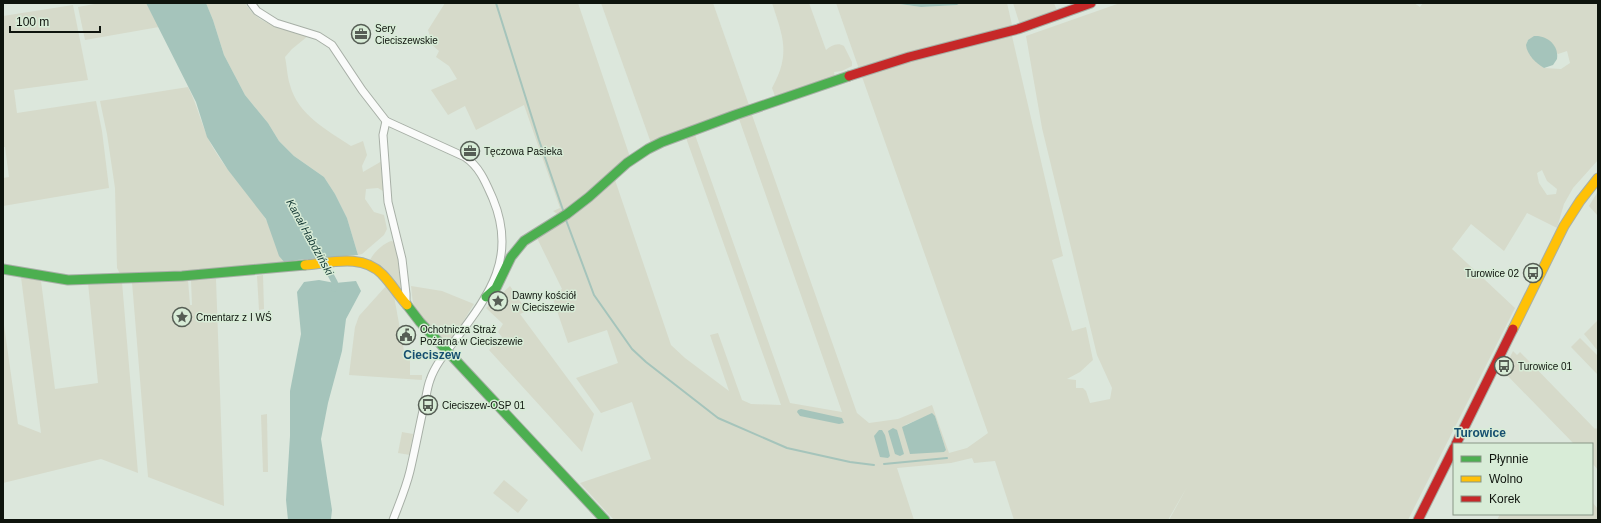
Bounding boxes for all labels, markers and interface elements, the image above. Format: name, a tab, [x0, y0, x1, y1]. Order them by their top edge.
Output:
scale bar	[10, 8, 100, 34]
text: 100 m	[16, 15, 49, 29]
office icon: Sery Cieciszewskie	[350, 23, 372, 45]
place label: Sery Cieciszewskie	[375, 23, 438, 46]
office icon: Tęczowa Pasieka	[459, 140, 481, 162]
place label: Tęczowa Pasieka	[484, 146, 563, 157]
water label: Kanał Habdziński	[284, 197, 336, 278]
bus stop icon: Turowice 02	[1522, 262, 1544, 284]
place label: Turowice 02	[1465, 268, 1519, 279]
place icon: Dawny kościół w Cieciszewie	[487, 290, 509, 312]
place label: Dawny kościół w Cieciszewie	[511, 290, 577, 313]
place icon: Cmentarz z I WŚ	[171, 306, 193, 328]
place label: Cmentarz z I WŚ	[196, 311, 272, 323]
public building icon: Ochotnicza Straż Pożarna w Cieciszewie	[395, 324, 417, 346]
place label: Ochotnicza Straż Pożarna w Cieciszewie	[420, 324, 523, 347]
district label: Cieciszew	[403, 348, 461, 362]
bus stop icon: Turowice 01	[1493, 355, 1515, 377]
place label: Turowice 01	[1518, 361, 1573, 372]
bus stop icon: Cieciszew-OSP 01	[417, 394, 439, 416]
place label: Cieciszew-OSP 01	[442, 400, 526, 411]
district label: Turowice	[1454, 426, 1506, 440]
legend	[1453, 443, 1593, 515]
text: Płynnie	[1489, 452, 1529, 466]
text: Wolno	[1489, 472, 1523, 486]
text: Korek	[1489, 492, 1521, 506]

